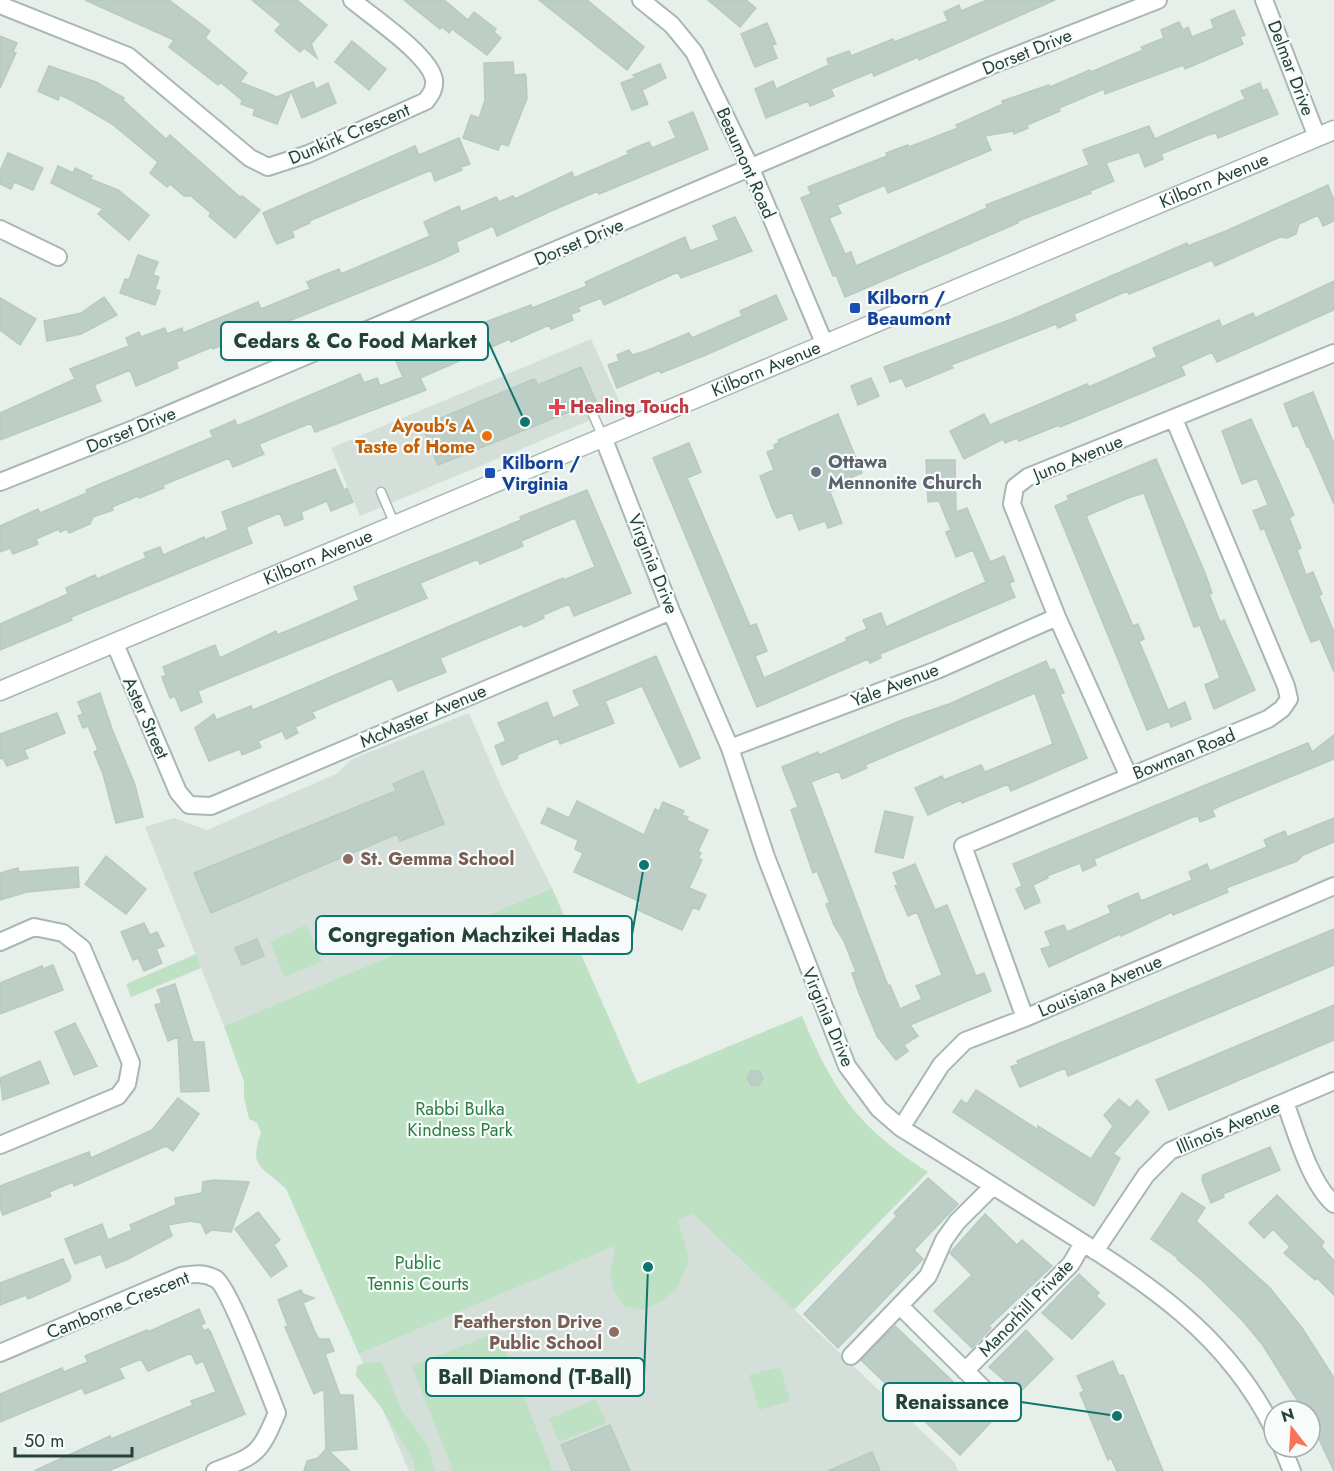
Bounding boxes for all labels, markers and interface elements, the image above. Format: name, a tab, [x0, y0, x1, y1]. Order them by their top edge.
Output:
street label: Delmar Drive	[1261, 17, 1321, 119]
street label: Dorset Drive	[978, 22, 1076, 82]
street label: Dunkirk Crescent	[284, 96, 414, 171]
street label: Beaumont Road	[710, 103, 782, 223]
street label: Kilborn Avenue	[1155, 146, 1273, 215]
street label: Dorset Drive	[530, 212, 628, 272]
place label: Kilborn / Beaumont	[867, 285, 951, 332]
marker: Kilborn / Beaumont	[848, 301, 862, 315]
callout: Cedars & Co Food Market	[221, 322, 488, 360]
text: Cedars & Co Food Market	[233, 327, 477, 356]
street label: Kilborn Avenue	[707, 334, 825, 403]
place label: Healing Touch	[570, 394, 689, 420]
marker: Healing Touch	[548, 398, 566, 416]
street label: Dorset Drive	[82, 400, 180, 460]
place label: Ayoub's A Taste of Home	[355, 413, 476, 460]
street label: Juno Avenue	[1027, 428, 1127, 489]
marker: Ayoub's A Taste of Home	[480, 429, 494, 443]
place label: Ottawa Mennonite Church	[828, 449, 982, 496]
place label: Kilborn / Virginia	[501, 450, 580, 497]
marker: Ottawa Mennonite Church	[809, 465, 823, 479]
marker: Kilborn / Virginia	[483, 466, 497, 480]
street label: Virginia Drive	[621, 510, 685, 618]
street label: Kilborn Avenue	[259, 523, 377, 592]
street label: Yale Avenue	[847, 656, 943, 714]
street label: Aster Street	[116, 673, 176, 764]
street label: McMaster Avenue	[356, 678, 490, 754]
street label: Bowman Road	[1129, 722, 1239, 786]
place label: St. Gemma School	[360, 846, 514, 872]
marker: St. Gemma School	[341, 852, 355, 866]
callout: Congregation Machzikei Hadas	[316, 916, 632, 954]
text: Congregation Machzikei Hadas	[328, 921, 620, 950]
street label: Louisiana Avenue	[1034, 948, 1166, 1024]
street label: Virginia Drive	[795, 963, 861, 1071]
street label: Illinois Avenue	[1172, 1094, 1284, 1160]
park label: Rabbi Bulka Kindness Park	[407, 1096, 513, 1143]
park label: Public Tennis Courts	[367, 1250, 469, 1297]
street label: Manorhill Private	[973, 1253, 1079, 1363]
street label: Camborne Crescent	[43, 1264, 194, 1345]
place label: Featherston Drive Public School	[454, 1309, 602, 1356]
marker: Featherston Drive Public School	[607, 1325, 621, 1339]
callout: Ball Diamond (T-Ball)	[426, 1358, 644, 1396]
text: Ball Diamond (T-Ball)	[438, 1363, 632, 1392]
callout: Renaissance	[883, 1383, 1021, 1421]
text: Renaissance	[895, 1388, 1009, 1417]
north arrow	[1262, 1399, 1322, 1459]
text: N	[1278, 1402, 1297, 1428]
scale bar	[15, 1420, 132, 1458]
text: 50 m	[24, 1428, 64, 1454]

